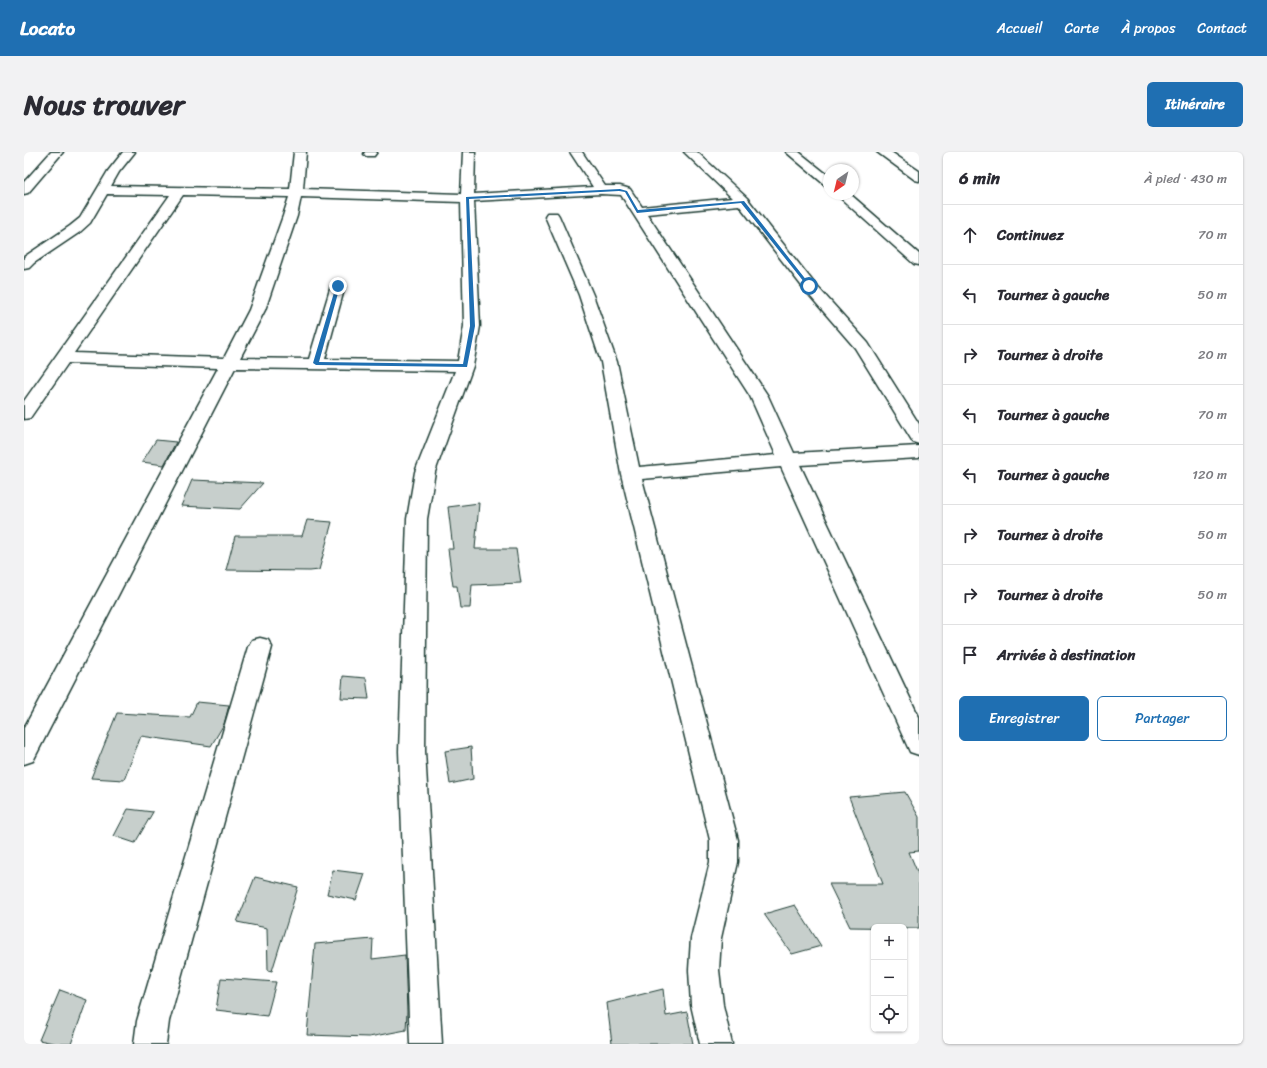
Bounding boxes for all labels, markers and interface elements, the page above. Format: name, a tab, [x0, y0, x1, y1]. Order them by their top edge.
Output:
text: Locato	[20, 12, 75, 45]
text: Accueil	[997, 16, 1043, 41]
text: Carte	[1065, 16, 1099, 41]
text: À propos	[1121, 16, 1175, 41]
text: Contact	[1197, 16, 1247, 41]
text: Nous trouver	[24, 80, 184, 129]
button: Itinéraire	[1147, 82, 1243, 127]
text: 6 min	[959, 163, 1000, 193]
north arrow	[823, 164, 859, 200]
text: À pied · 430 m	[1144, 167, 1227, 190]
text: Continuez	[997, 222, 1064, 248]
text: 70 m	[1198, 223, 1227, 246]
icon: ahead	[959, 224, 981, 246]
route end	[329, 277, 347, 295]
route start	[800, 277, 818, 295]
text: Tournez à gauche	[997, 282, 1109, 308]
text: 50 m	[1197, 283, 1227, 306]
icon: left	[959, 284, 981, 306]
text: Tournez à droite	[997, 342, 1103, 368]
text: 20 m	[1198, 343, 1227, 366]
icon: right	[959, 344, 981, 366]
text: Tournez à gauche	[997, 402, 1109, 428]
text: 70 m	[1198, 403, 1227, 426]
icon: left	[959, 404, 981, 426]
text: Tournez à gauche	[997, 462, 1109, 488]
text: 120 m	[1192, 463, 1227, 486]
icon: left	[959, 464, 981, 486]
text: Tournez à droite	[997, 522, 1103, 548]
text: 50 m	[1197, 523, 1227, 546]
icon: right	[959, 524, 981, 546]
text: Tournez à droite	[997, 582, 1103, 608]
text: 50 m	[1197, 583, 1227, 606]
icon: right	[959, 584, 981, 606]
text: Arrivée à destination	[997, 642, 1135, 668]
icon: arrive	[959, 644, 981, 666]
button: Enregistrer	[959, 696, 1089, 741]
button: Partager	[1097, 696, 1227, 741]
map controls	[871, 924, 907, 1032]
button: +	[871, 924, 907, 960]
button: −	[871, 960, 907, 996]
button: locate	[871, 996, 907, 1032]

